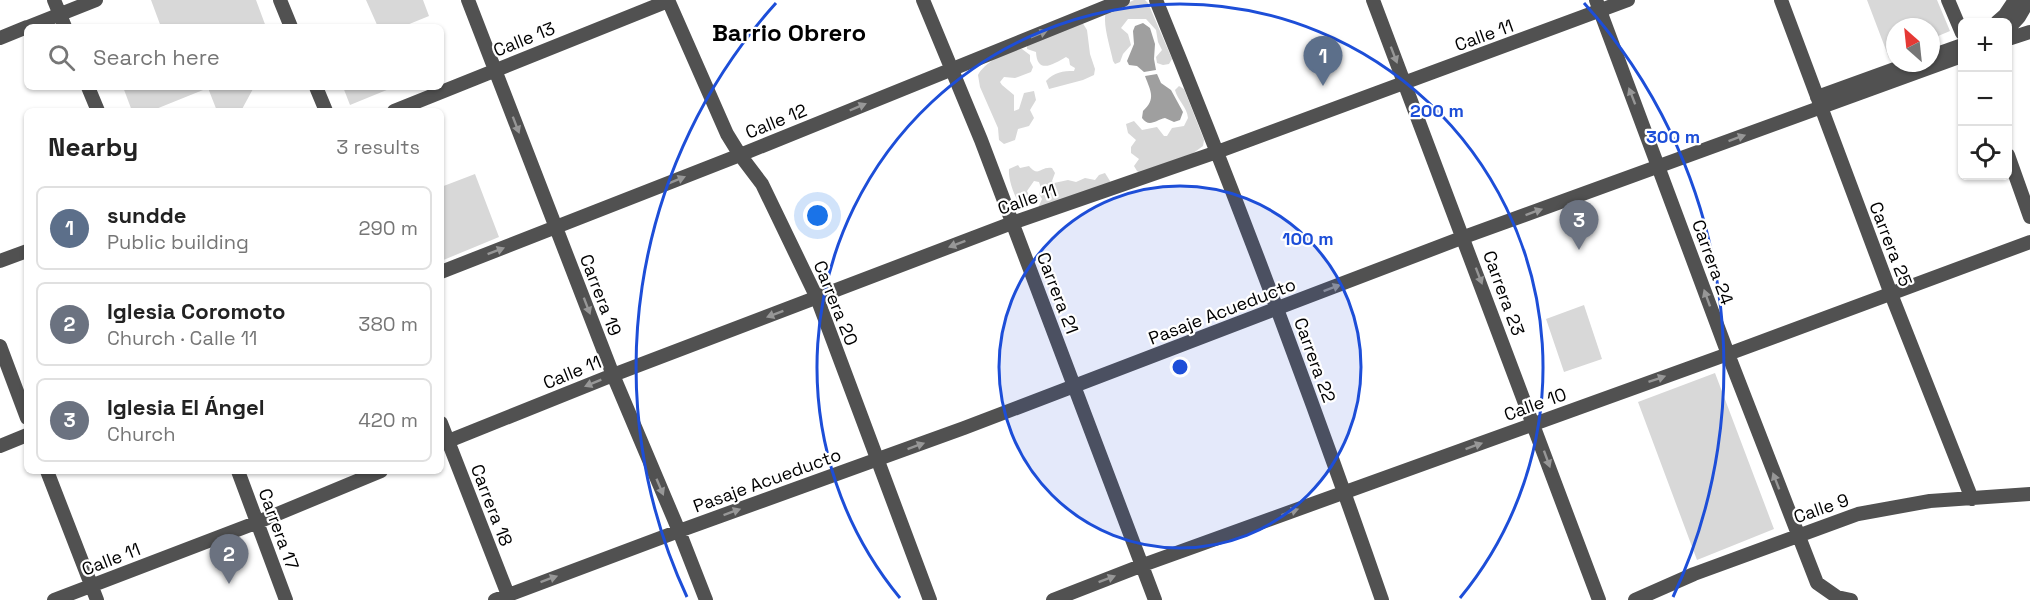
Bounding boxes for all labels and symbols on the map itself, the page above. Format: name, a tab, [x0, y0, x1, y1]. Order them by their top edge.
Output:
street label: Calle 11	[1451, 14, 1517, 56]
street label: Calle 13	[490, 16, 558, 62]
district label: Barrio Obrero	[712, 17, 866, 48]
north arrow	[1886, 18, 1940, 72]
one-way arrow	[1030, 28, 1048, 38]
pin: 1	[1304, 36, 1342, 86]
one-way arrow	[1390, 46, 1400, 64]
one-way arrow	[1627, 87, 1636, 105]
street label: Calle 12	[742, 98, 810, 144]
text: 200 m	[1410, 99, 1464, 122]
one-way arrow	[849, 102, 867, 111]
one-way arrow	[511, 116, 521, 134]
text: 300 m	[1646, 125, 1700, 148]
one-way arrow	[1728, 133, 1746, 143]
one-way arrow	[669, 175, 687, 185]
street label: Calle 11	[994, 178, 1060, 220]
street label: Carrera 25	[1864, 198, 1918, 290]
pin: 3	[1560, 200, 1598, 250]
your location	[803, 201, 832, 230]
one-way arrow	[1525, 207, 1543, 216]
street label: Carrera 24	[1687, 216, 1739, 308]
text: 100 m	[1282, 227, 1334, 250]
one-way arrow	[948, 239, 966, 249]
one-way arrow	[487, 246, 505, 256]
street label: Carrera 23	[1478, 247, 1530, 339]
street label: Carrera 21	[1032, 249, 1084, 337]
street label: Carrera 19	[575, 251, 627, 339]
street label: Carrera 20	[809, 257, 863, 349]
one-way arrow	[1474, 267, 1484, 285]
street label: Pasaje Acueducto	[1145, 272, 1299, 350]
one-way arrow	[1323, 283, 1341, 293]
one-way arrow	[1702, 289, 1712, 307]
one-way arrow	[582, 298, 592, 316]
one-way arrow	[766, 309, 784, 319]
street label: Carrera 22	[1289, 314, 1341, 406]
street label: Calle 11	[539, 350, 605, 394]
centre of rings	[1170, 357, 1190, 377]
one-way arrow	[1648, 374, 1666, 384]
one-way arrow	[584, 379, 602, 388]
street label: Calle 10	[1500, 382, 1570, 426]
one-way arrow	[1465, 440, 1483, 450]
one-way arrow	[907, 441, 925, 450]
street label: Pasaje Acueducto	[690, 443, 844, 517]
one-way arrow	[1542, 450, 1552, 468]
street label: Carrera 18	[466, 461, 518, 549]
one-way arrow	[1771, 471, 1781, 489]
one-way arrow	[656, 478, 666, 496]
street label: Carrera 17	[254, 485, 304, 573]
street label: Calle 9	[1790, 488, 1852, 528]
one-way arrow	[723, 506, 741, 516]
one-way arrow	[1281, 506, 1299, 516]
pin: 2	[210, 534, 248, 584]
street label: Calle 11	[78, 537, 144, 581]
one-way arrow	[540, 574, 558, 584]
one-way arrow	[1098, 574, 1116, 583]

